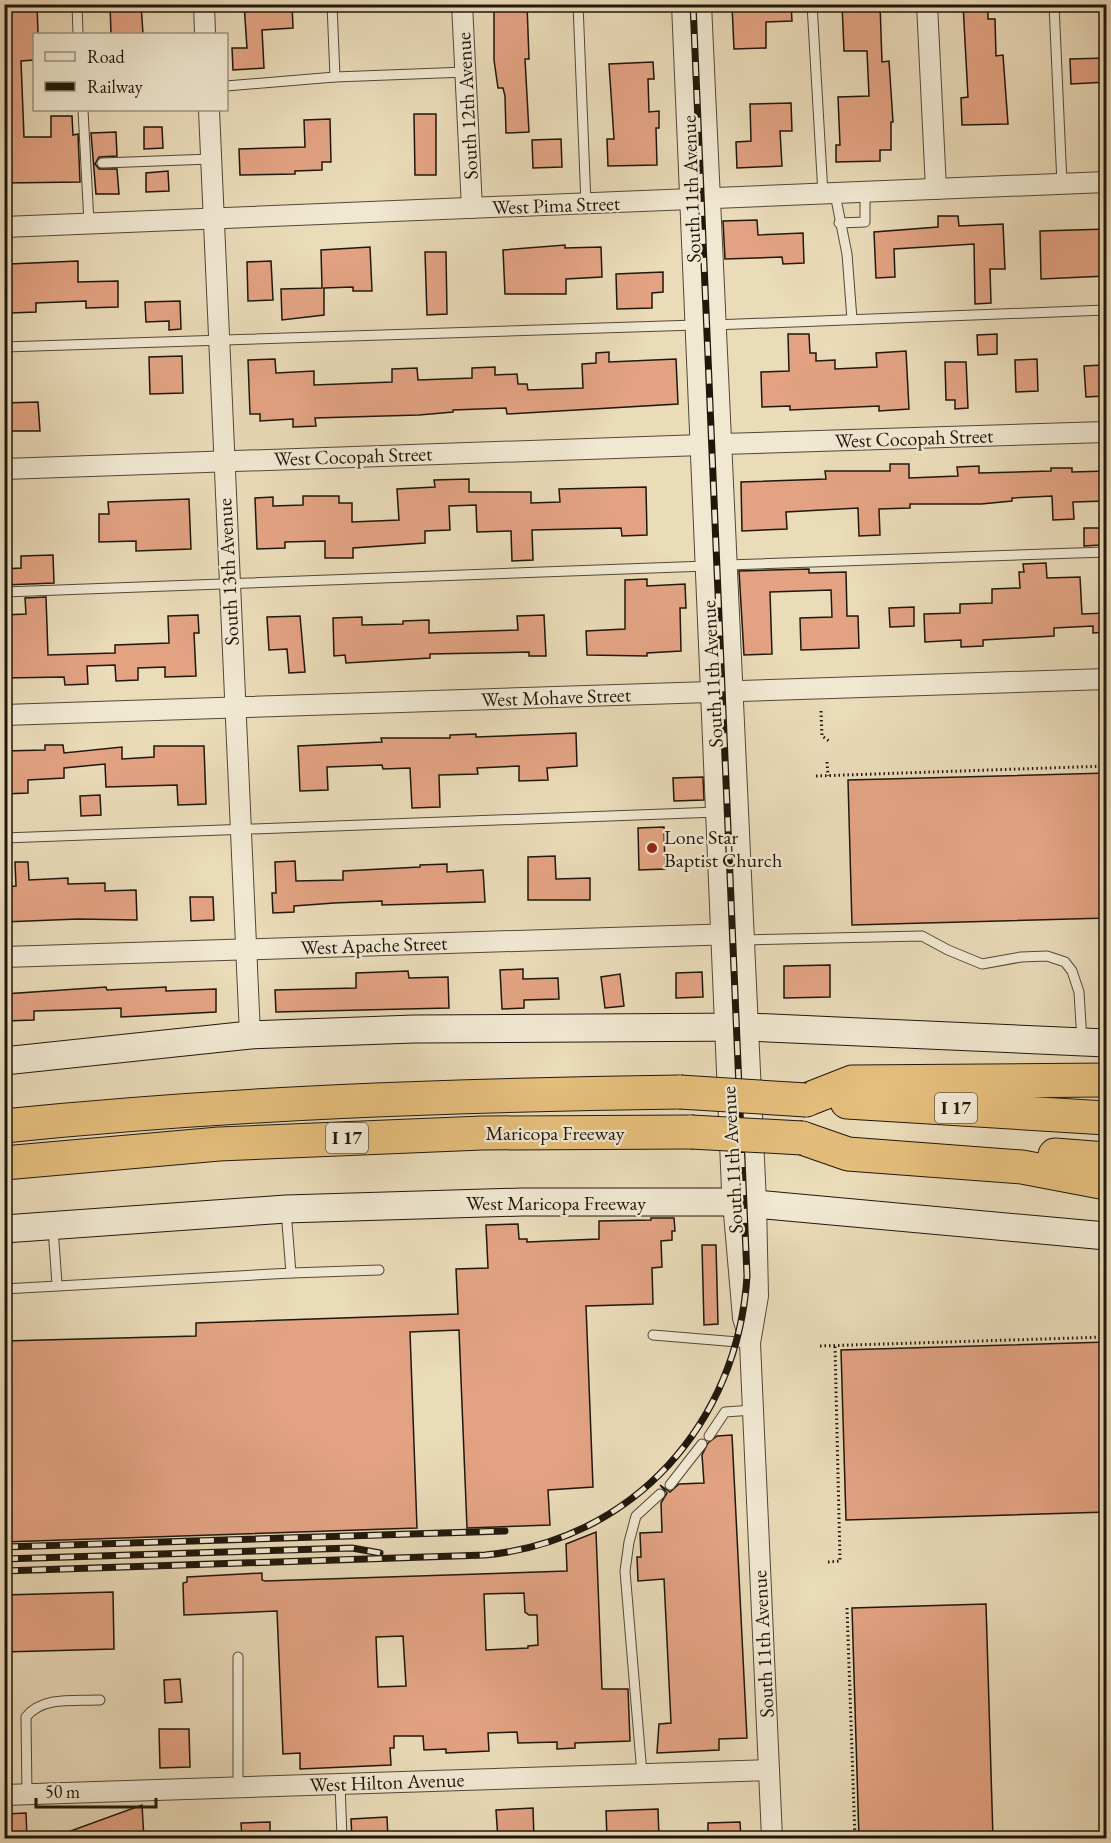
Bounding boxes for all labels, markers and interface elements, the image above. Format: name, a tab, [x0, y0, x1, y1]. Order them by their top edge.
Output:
street label: South 12th Avenue	[450, 31, 484, 180]
legend	[33, 33, 228, 111]
text: Road	[87, 45, 126, 68]
text: Railway	[87, 75, 143, 98]
street label: South 11th Avenue	[675, 115, 707, 263]
street label: West Pima Street	[491, 190, 621, 220]
street label: West Cocopah Street	[834, 422, 995, 454]
street label: West Cocopah Street	[273, 440, 434, 472]
street label: South 13th Avenue	[211, 497, 245, 646]
street label: South 11th Avenue	[695, 599, 729, 748]
street label: West Mohave Street	[481, 681, 632, 713]
place label: Lone Star Baptist Church	[664, 824, 782, 873]
marker: Lone Star Baptist Church	[645, 841, 659, 855]
street label: West Apache Street	[300, 929, 449, 961]
street label: South 11th Avenue	[715, 1085, 749, 1234]
road number: I 17	[935, 1093, 977, 1123]
street label: Maricopa Freeway	[485, 1120, 625, 1146]
road number: I 17	[326, 1123, 368, 1153]
street label: West Maricopa Freeway	[466, 1190, 646, 1216]
street label: South 11th Avenue	[746, 1569, 780, 1718]
street label: West Hilton Avenue	[309, 1766, 465, 1798]
scale bar	[36, 1771, 156, 1809]
text: 50 m	[45, 1780, 80, 1803]

